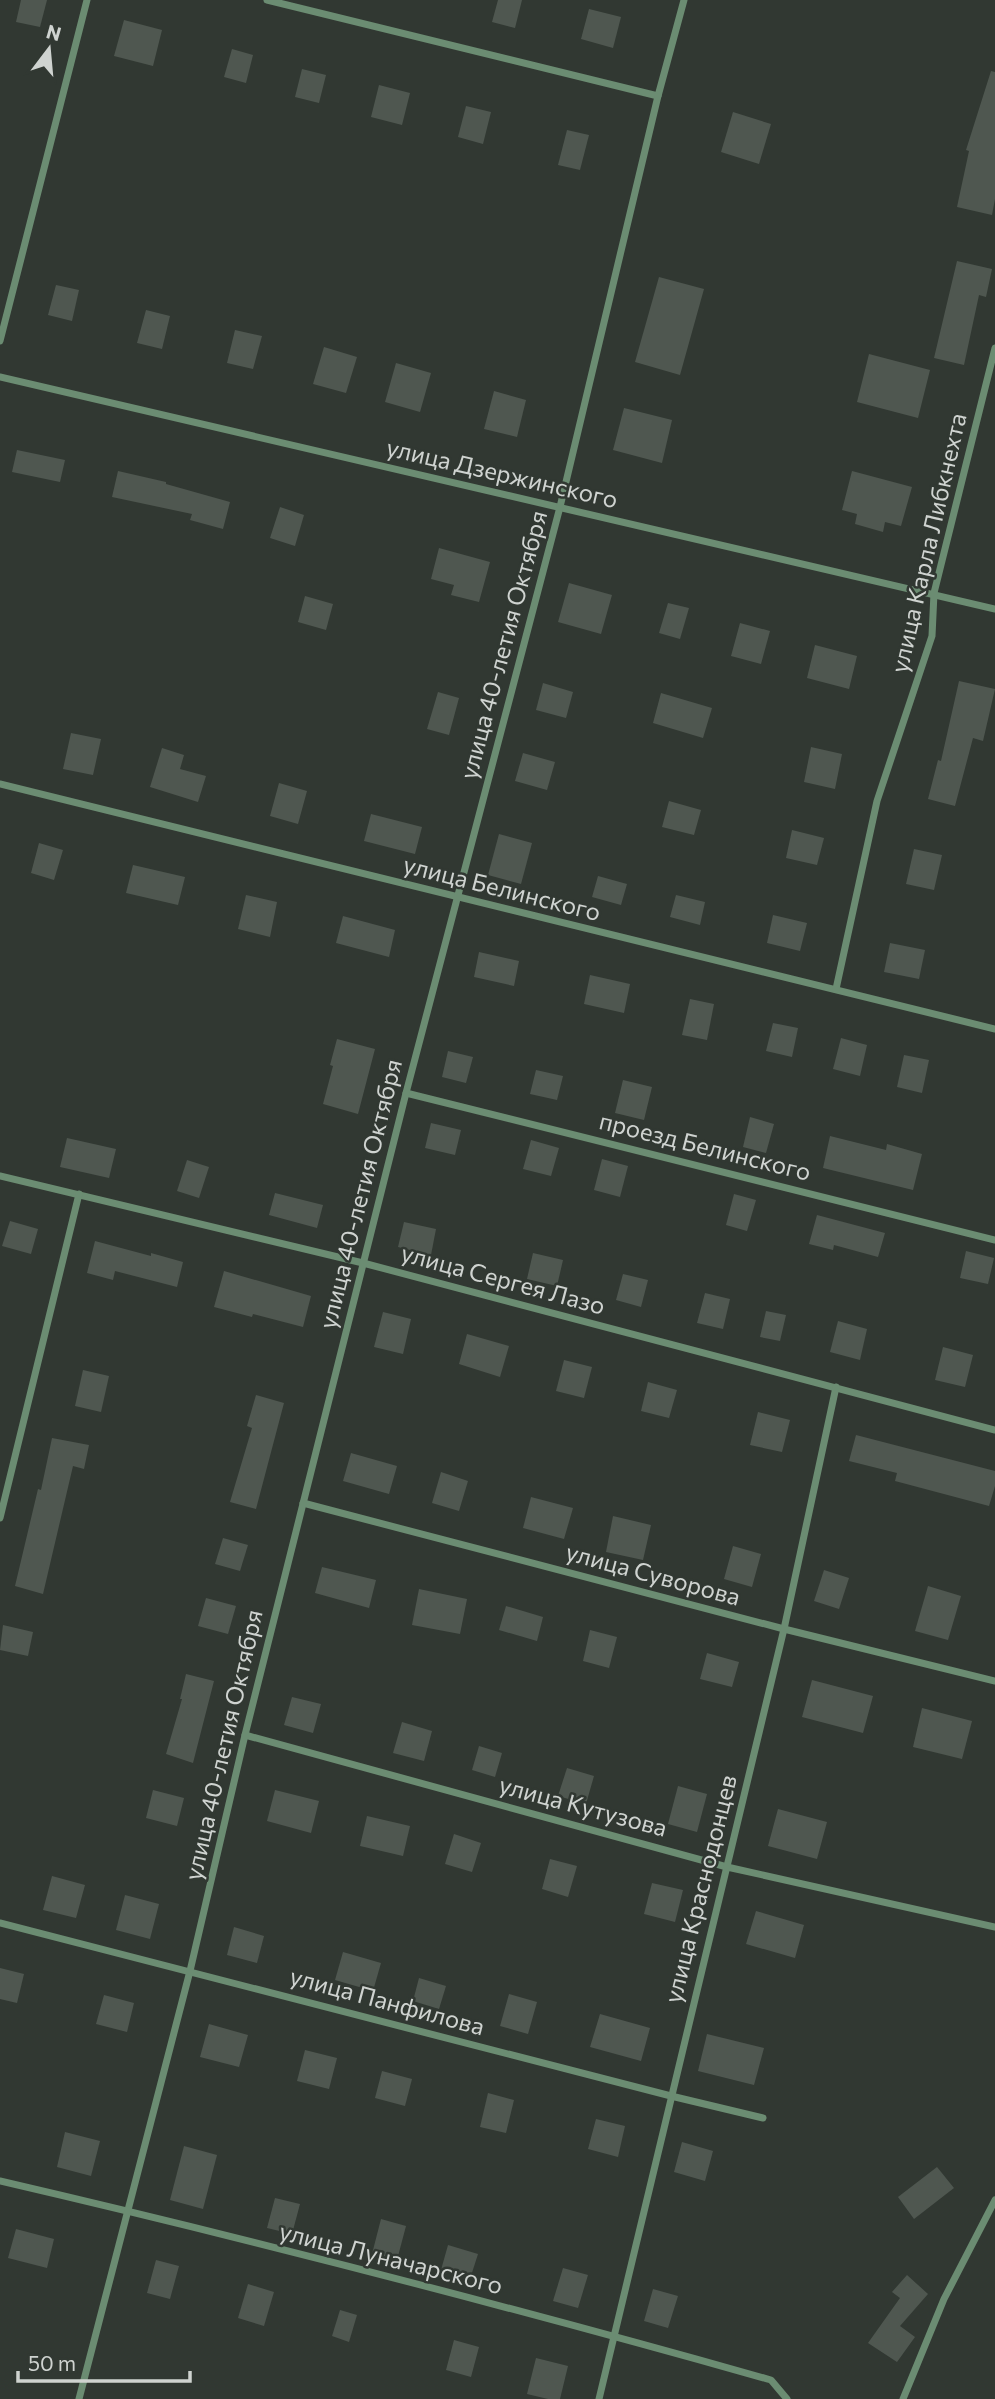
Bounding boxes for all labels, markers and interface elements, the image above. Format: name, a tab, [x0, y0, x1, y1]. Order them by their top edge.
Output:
north arrow	[14, 14, 84, 84]
text: N	[44, 19, 64, 45]
street label: улица Карла Либкнехта	[884, 410, 972, 675]
street label: улица Дзержинского	[384, 432, 621, 513]
street label: улица 40-летия Октября	[453, 507, 552, 782]
street label: улица Белинского	[401, 849, 604, 926]
street label: улица 40-летия Октября	[312, 1056, 407, 1331]
street label: проезд Белинского	[597, 1105, 814, 1186]
street label: улица Сергея Лазо	[398, 1237, 609, 1320]
street label: улица Суворова	[563, 1536, 744, 1611]
street label: улица 40-летия Октября	[177, 1607, 268, 1883]
street label: улица Кутузова	[496, 1769, 671, 1842]
street label: улица Краснодонцев	[657, 1772, 742, 2006]
street label: улица Панфилова	[287, 1961, 488, 2040]
street label: улица Луначарского	[277, 2216, 506, 2299]
scale bar	[18, 2340, 189, 2384]
text: 50 m	[28, 2350, 76, 2375]

